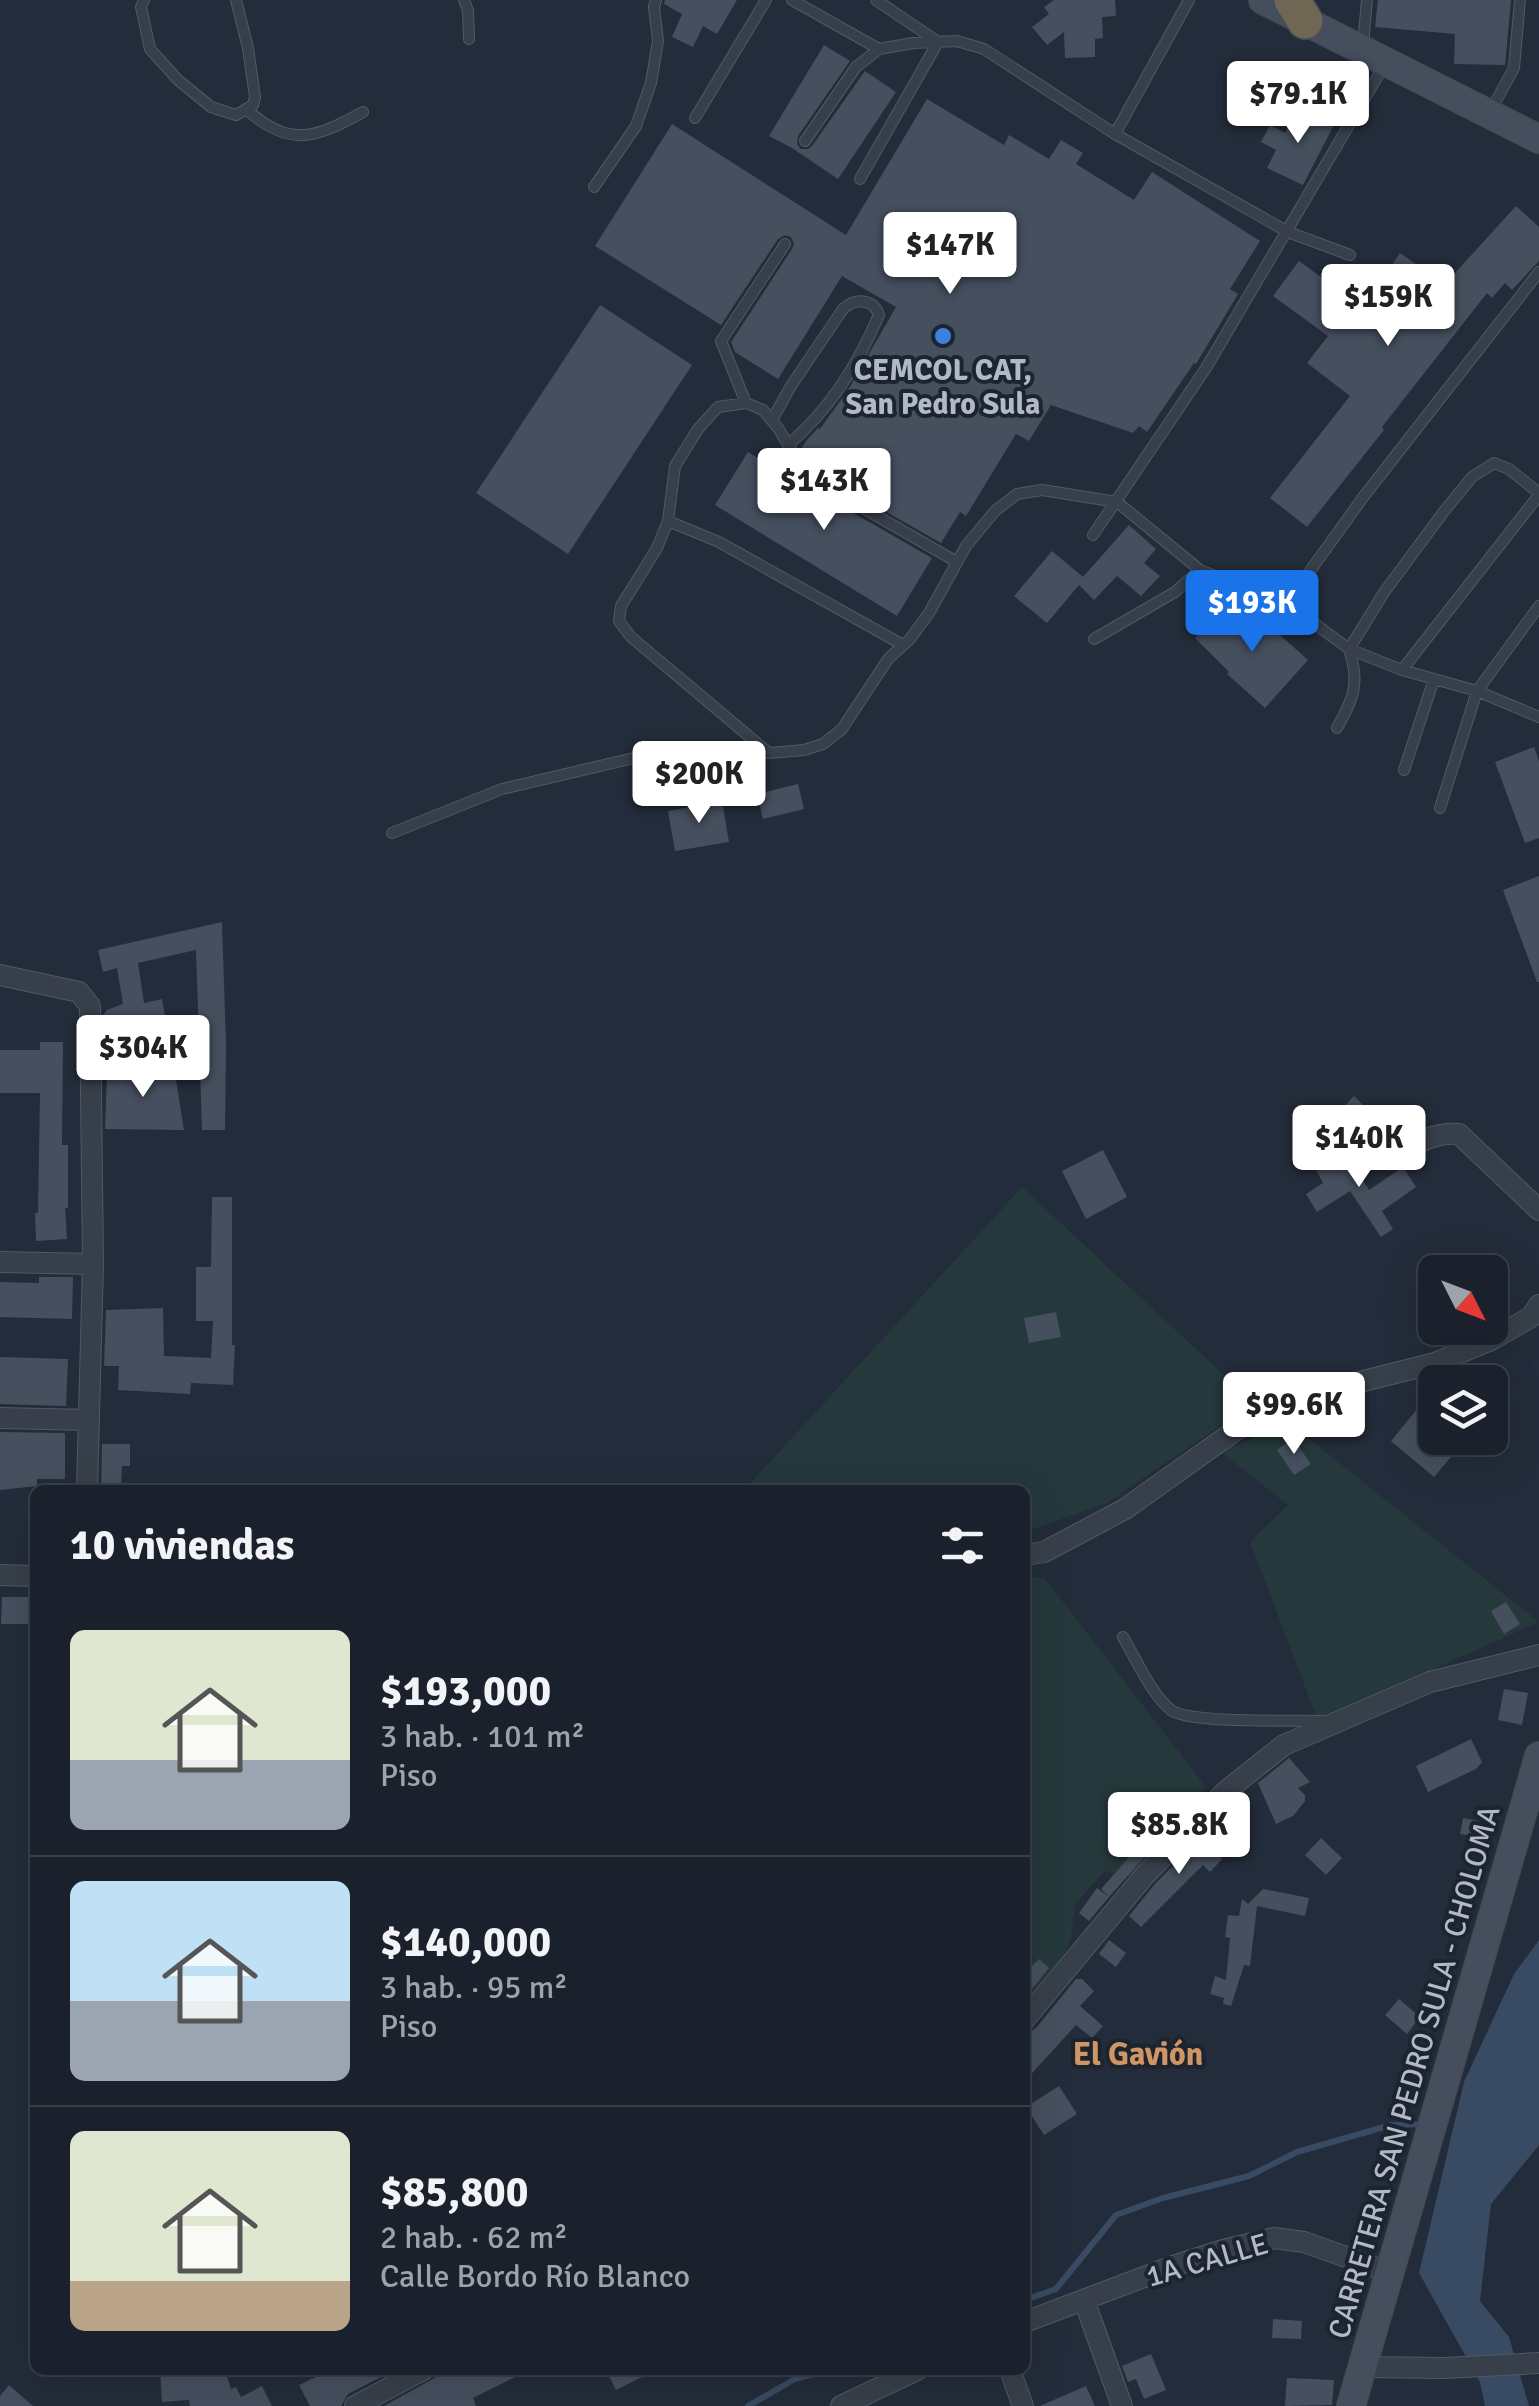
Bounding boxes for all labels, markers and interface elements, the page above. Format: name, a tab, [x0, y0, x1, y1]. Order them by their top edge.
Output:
pin: $79.1K	[1217, 61, 1379, 146]
text: $79.1K	[1249, 74, 1347, 113]
pin: $147K	[880, 212, 1020, 297]
text: $147K	[906, 225, 994, 264]
pin: $159K	[1318, 264, 1458, 349]
text: $159K	[1344, 277, 1432, 316]
marker: CEMCOL CAT, San Pedro Sula	[932, 325, 954, 347]
place label: CEMCOL CAT, San Pedro Sula	[846, 352, 1040, 423]
pin: $143K	[754, 448, 894, 533]
text: $143K	[780, 461, 868, 500]
pin: $193K	[1182, 570, 1322, 655]
text: $193K	[1208, 583, 1296, 622]
pin: $200K	[629, 741, 769, 826]
text: $200K	[655, 754, 743, 793]
pin: $304K	[73, 1015, 213, 1100]
text: $304K	[99, 1028, 187, 1067]
pin: $140K	[1289, 1105, 1429, 1190]
text: $140K	[1315, 1118, 1403, 1157]
north arrow	[1418, 1255, 1508, 1345]
map controls	[1418, 1255, 1508, 1455]
button: layers	[1418, 1365, 1508, 1455]
pin: $99.6K	[1213, 1372, 1375, 1457]
text: $99.6K	[1245, 1385, 1343, 1424]
icon: filters	[935, 1518, 990, 1573]
text: 10 viviendas	[70, 1520, 294, 1571]
text: $193,000	[380, 1666, 551, 1717]
icon: home	[150, 1670, 270, 1790]
text: 3 hab. · 101 m²	[380, 1717, 585, 1756]
text: Piso	[380, 1756, 437, 1795]
pin: $85.8K	[1098, 1792, 1260, 1877]
street label: CARRETERA SAN PEDRO SULA - CHOLOMA	[1321, 1801, 1508, 2343]
text: $85.8K	[1130, 1805, 1228, 1844]
text: $140,000	[380, 1917, 551, 1968]
icon: home	[150, 1921, 270, 2041]
text: 3 hab. · 95 m²	[380, 1968, 568, 2007]
text: Piso	[380, 2007, 437, 2046]
district label: El Gavión	[1073, 2035, 1203, 2074]
text: $85,800	[380, 2167, 528, 2218]
icon: home	[150, 2171, 270, 2291]
text: 2 hab. · 62 m²	[380, 2218, 568, 2257]
street label: 1A CALLE	[1142, 2225, 1272, 2296]
text: Calle Bordo Río Blanco	[380, 2257, 690, 2296]

